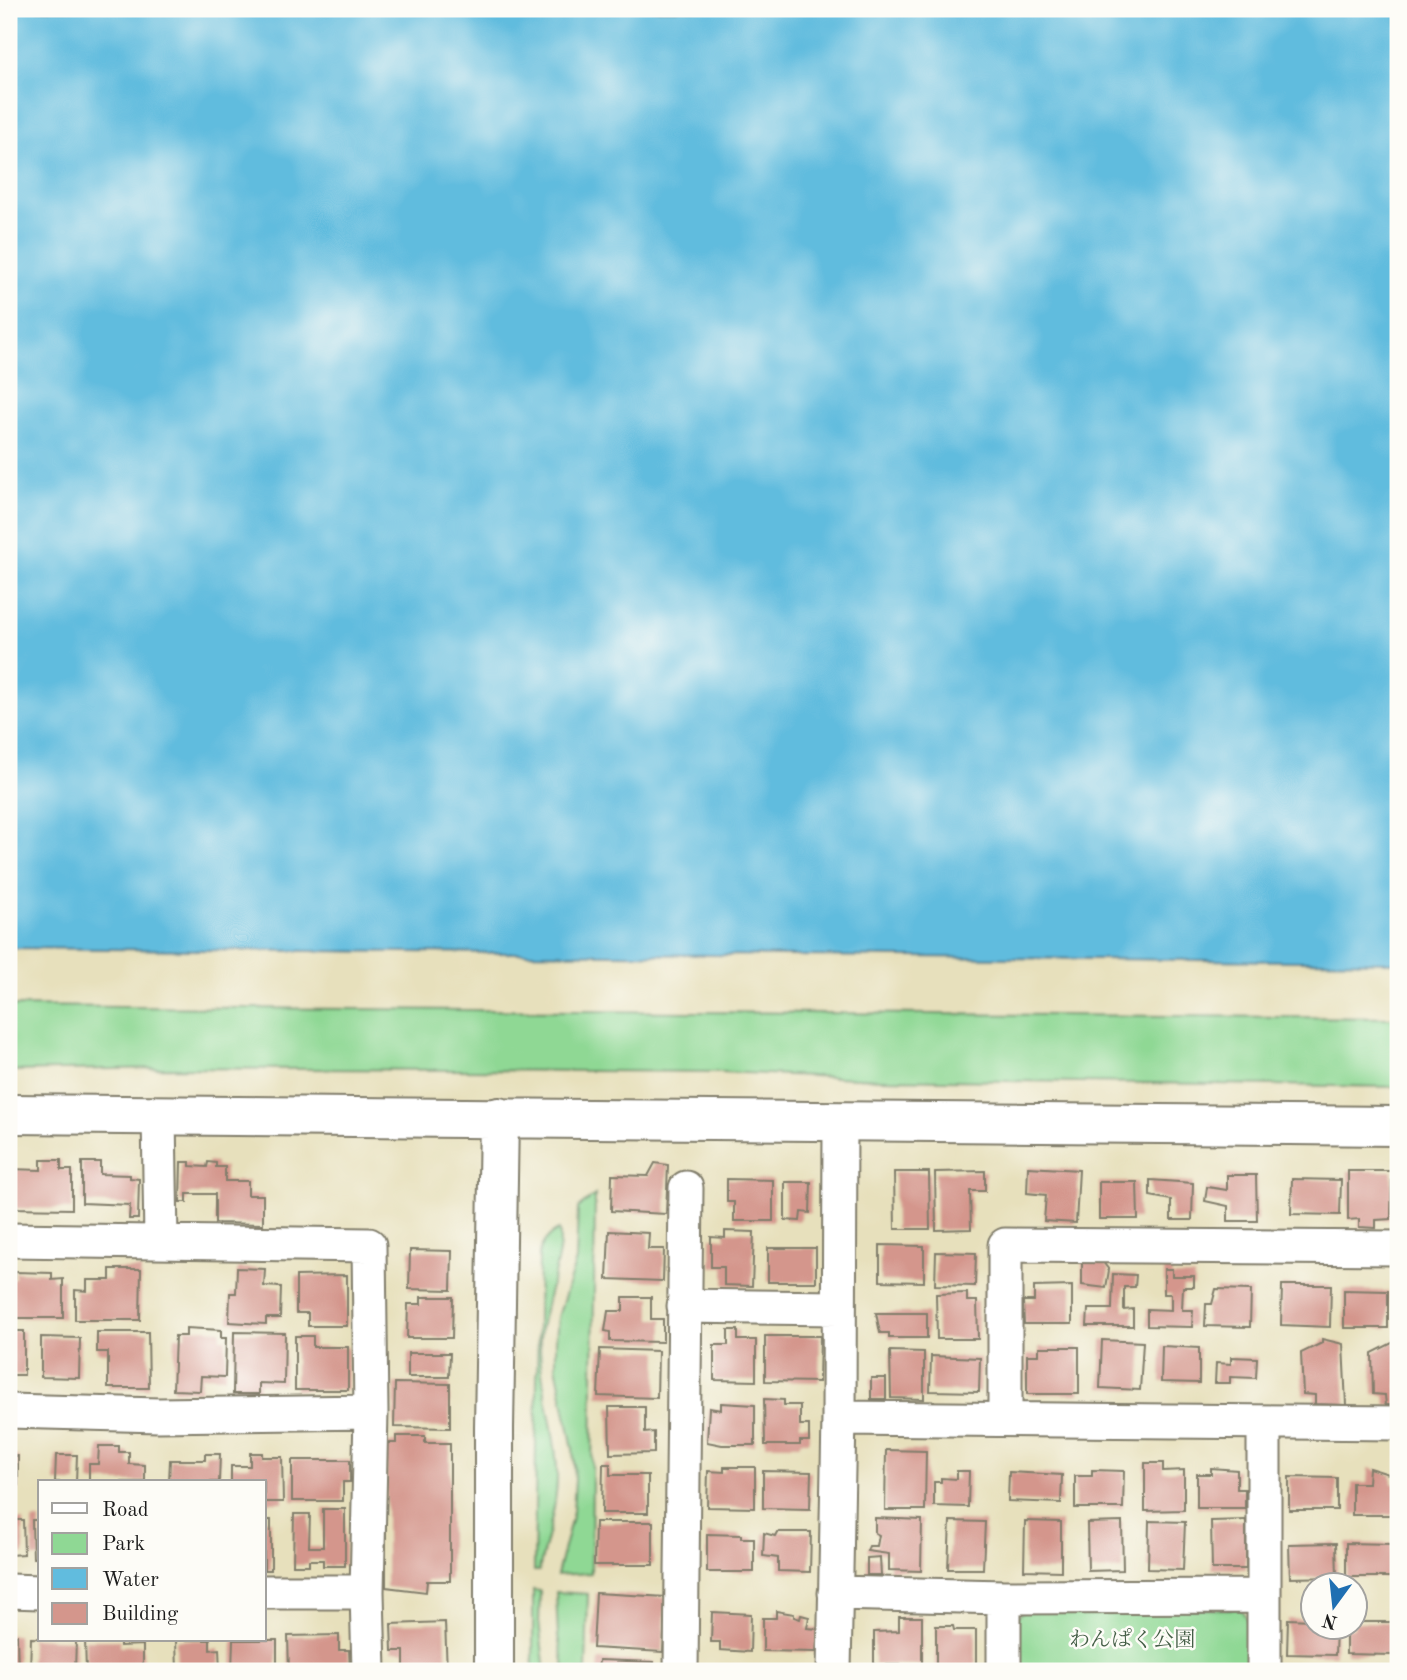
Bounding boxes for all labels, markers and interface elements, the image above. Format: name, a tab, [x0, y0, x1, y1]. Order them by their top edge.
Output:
legend	[38, 1480, 266, 1642]
text: Road	[102, 1500, 149, 1521]
text: Park	[102, 1534, 145, 1555]
text: Water	[102, 1570, 159, 1591]
north arrow	[1298, 1572, 1368, 1642]
text: Building	[102, 1604, 179, 1625]
text: N	[1320, 1609, 1340, 1631]
park label: わんぱく公園	[1069, 1628, 1195, 1651]

